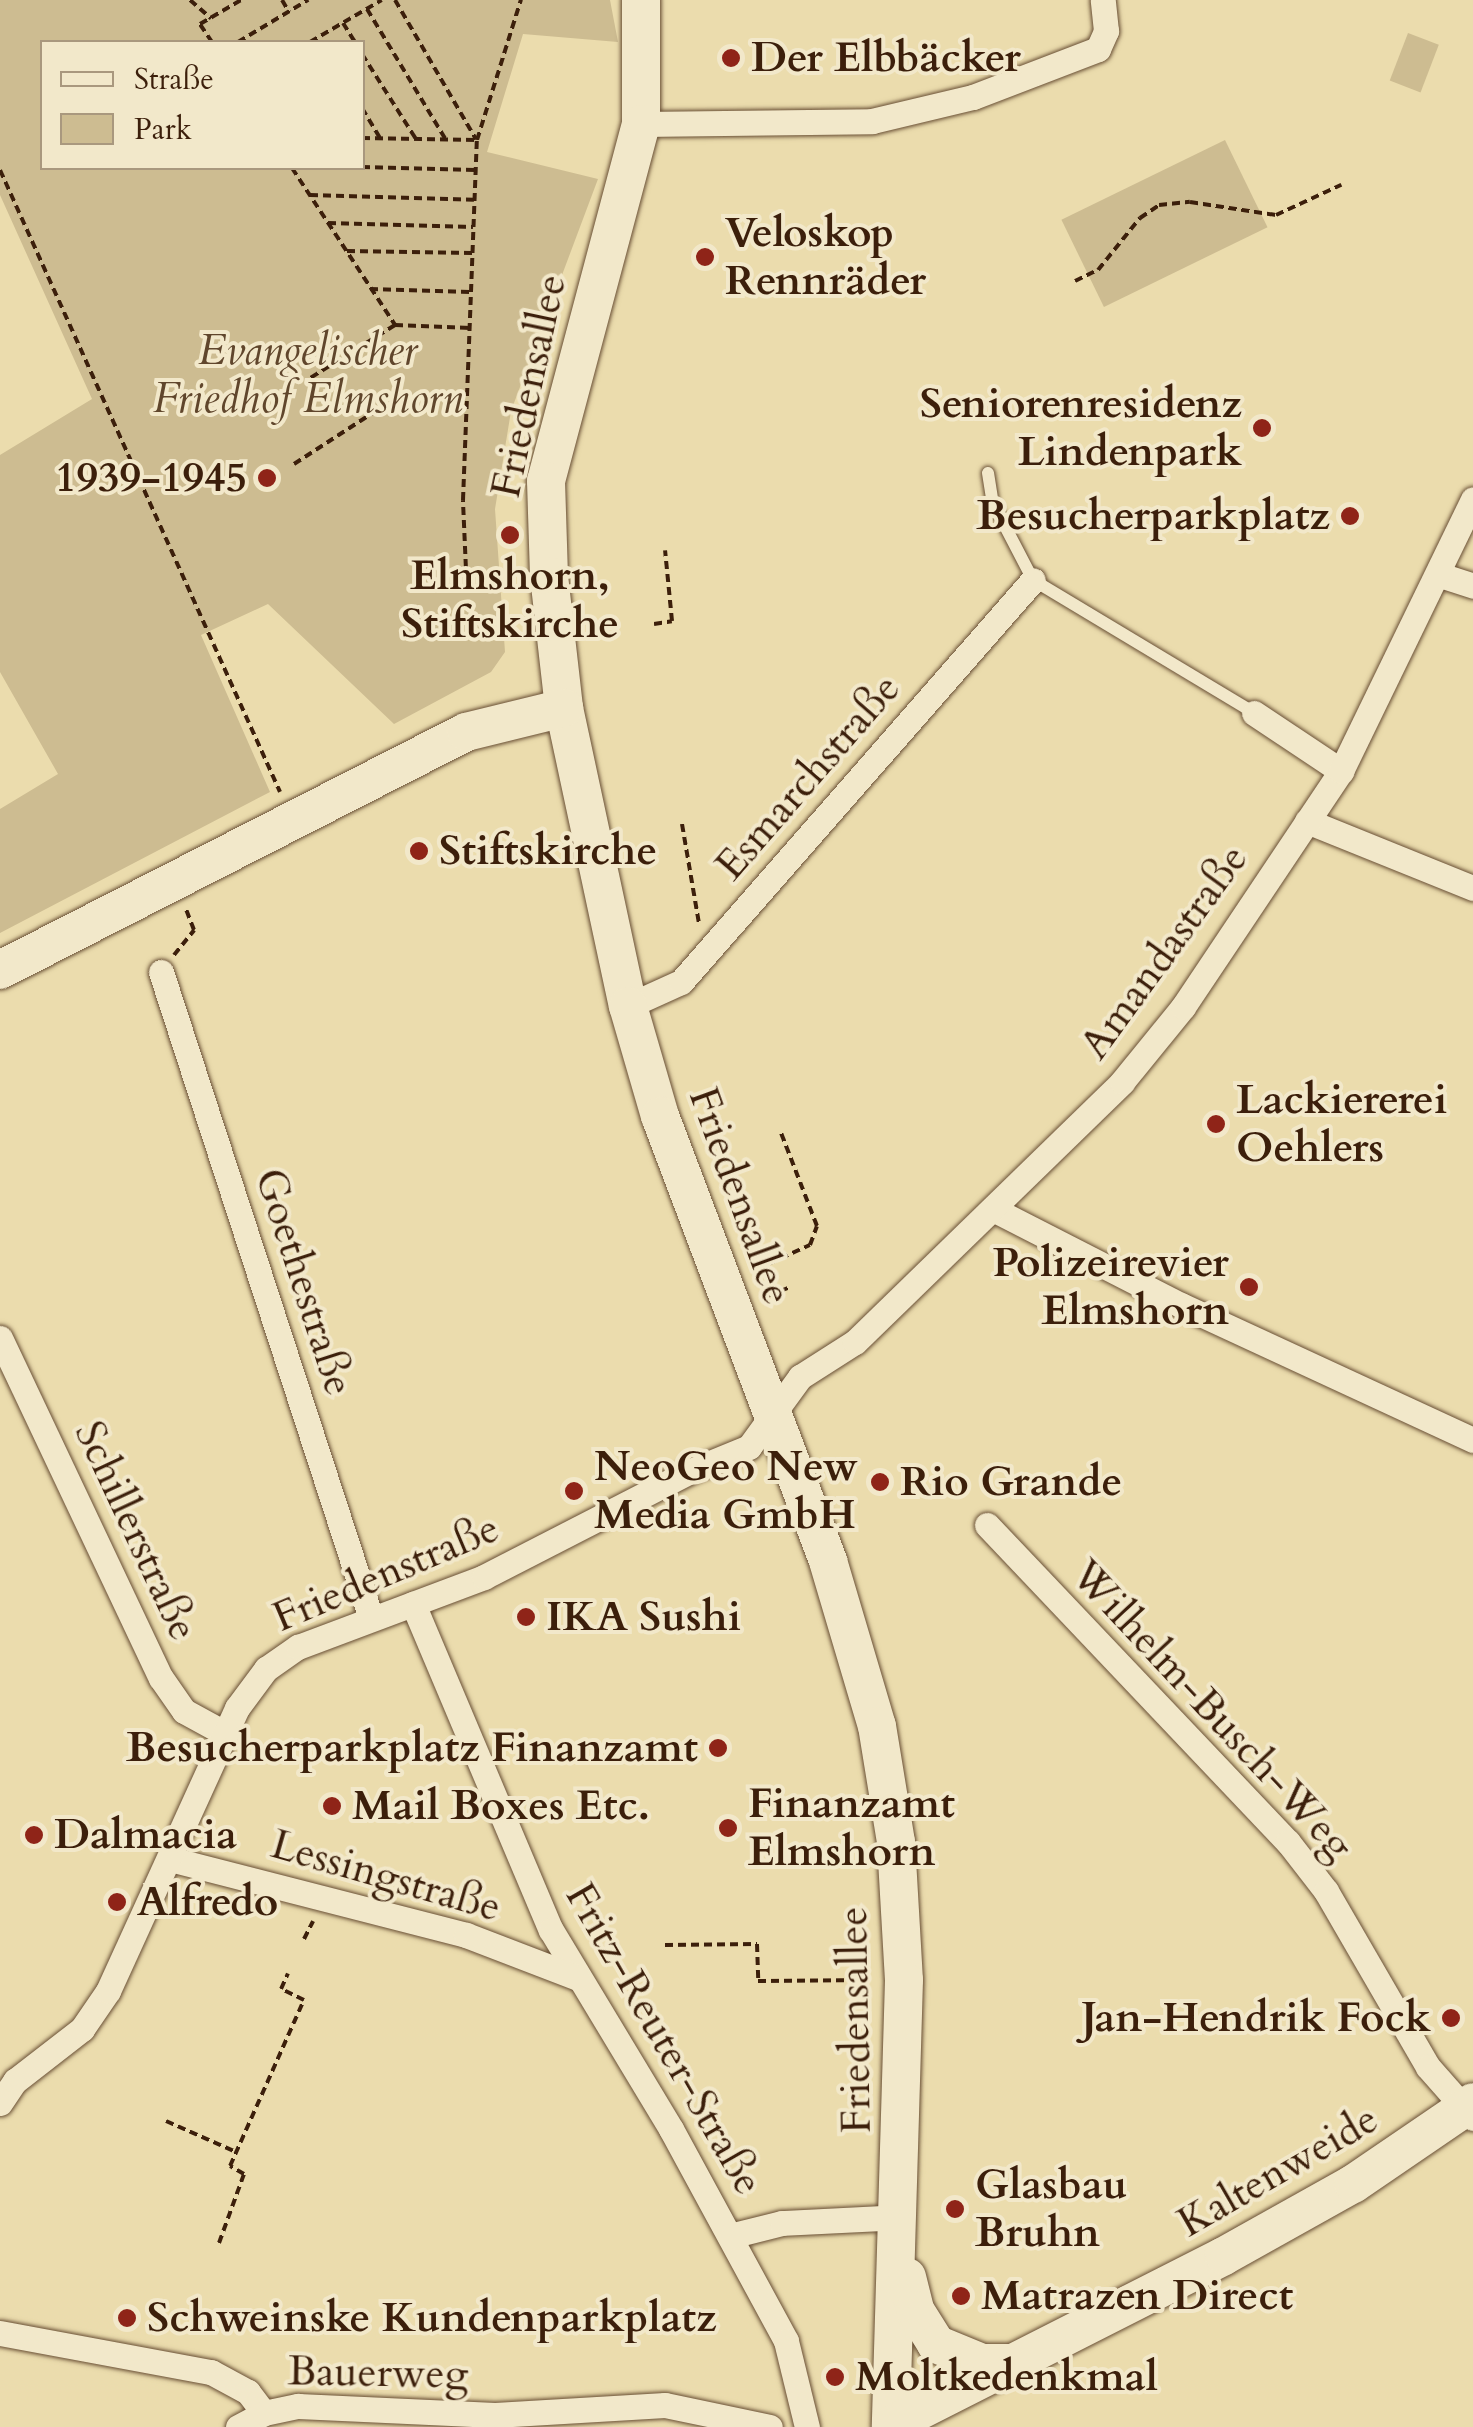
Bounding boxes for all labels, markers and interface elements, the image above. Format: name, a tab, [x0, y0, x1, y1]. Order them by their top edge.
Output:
place label: Der Elbbäcker	[751, 33, 1021, 83]
legend	[40, 40, 365, 170]
marker: Der Elbbäcker	[720, 47, 742, 69]
text: Straße	[134, 59, 214, 100]
text: Park	[134, 109, 192, 150]
place label: Veloskop Rennräder	[725, 208, 926, 306]
marker: Veloskop Rennräder	[694, 246, 716, 268]
street label: Friedensallee	[481, 270, 577, 502]
park label: Evangelischer Friedhof Elmshorn	[153, 326, 463, 424]
place label: Seniorenresidenz Lindenpark	[920, 379, 1242, 478]
marker: Seniorenresidenz Lindenpark	[1251, 417, 1273, 439]
place label: 1939-1945	[55, 453, 247, 503]
marker: 1939-1945	[256, 467, 278, 489]
place label: Besucherparkplatz	[976, 491, 1330, 541]
marker: Besucherparkplatz	[1339, 505, 1361, 527]
marker: Elmshorn, Stiftskirche	[499, 524, 521, 546]
place label: Elmshorn, Stiftskirche	[401, 551, 619, 650]
street label: Esmarchstraße	[705, 664, 911, 890]
place label: Stiftskirche	[439, 826, 657, 876]
street label: Amandastraße	[1069, 835, 1259, 1069]
marker: Stiftskirche	[408, 840, 430, 862]
place label: Lackiererei Oehlers	[1236, 1075, 1447, 1174]
street label: Friedensallee	[677, 1081, 803, 1311]
marker: Lackiererei Oehlers	[1205, 1113, 1227, 1135]
street label: Goethestraße	[244, 1162, 364, 1402]
place label: Polizeirevier Elmshorn	[993, 1238, 1229, 1336]
marker: Polizeirevier Elmshorn	[1238, 1276, 1260, 1298]
street label: Schillerstraße	[63, 1414, 209, 1648]
place label: NeoGeo New Media GmbH	[594, 1442, 858, 1540]
place label: Rio Grande	[900, 1457, 1122, 1507]
marker: Rio Grande	[869, 1471, 891, 1493]
marker: NeoGeo New Media GmbH	[563, 1480, 585, 1502]
street label: Friedenstraße	[266, 1503, 506, 1643]
street label: Wilhelm-Busch-Weg	[1060, 1550, 1364, 1870]
place label: IKA Sushi	[546, 1592, 741, 1642]
marker: IKA Sushi	[515, 1606, 537, 1628]
place label: Besucherparkplatz Finanzamt	[126, 1723, 698, 1773]
marker: Besucherparkplatz Finanzamt	[707, 1737, 729, 1759]
place label: Finanzamt Elmshorn	[748, 1779, 955, 1878]
place label: Mail Boxes Etc.	[352, 1781, 650, 1831]
marker: Mail Boxes Etc.	[321, 1795, 343, 1817]
place label: Dalmacia	[54, 1810, 237, 1860]
marker: Finanzamt Elmshorn	[717, 1817, 739, 1839]
street label: Lessingstraße	[265, 1819, 507, 1933]
marker: Dalmacia	[23, 1824, 45, 1846]
street label: Fritz-Reuter-Straße	[554, 1874, 774, 2204]
place label: Alfredo	[137, 1877, 278, 1927]
marker: Alfredo	[106, 1891, 128, 1913]
street label: Friedensallee	[828, 1906, 882, 2134]
place label: Jan-Hendrik Fock	[1081, 1993, 1431, 2043]
marker: Jan-Hendrik Fock	[1440, 2007, 1462, 2029]
street label: Kaltenweide	[1169, 2094, 1387, 2248]
place label: Glasbau Bruhn	[975, 2160, 1127, 2258]
marker: Glasbau Bruhn	[944, 2198, 966, 2220]
place label: Matrazen Direct	[981, 2271, 1293, 2321]
marker: Matrazen Direct	[950, 2285, 972, 2307]
place label: Schweinske Kundenparkplatz	[147, 2293, 717, 2343]
marker: Schweinske Kundenparkplatz	[116, 2307, 138, 2329]
street label: Bauerweg	[287, 2346, 469, 2400]
place label: Moltkedenkmal	[855, 2352, 1158, 2402]
marker: Moltkedenkmal	[824, 2366, 846, 2388]

